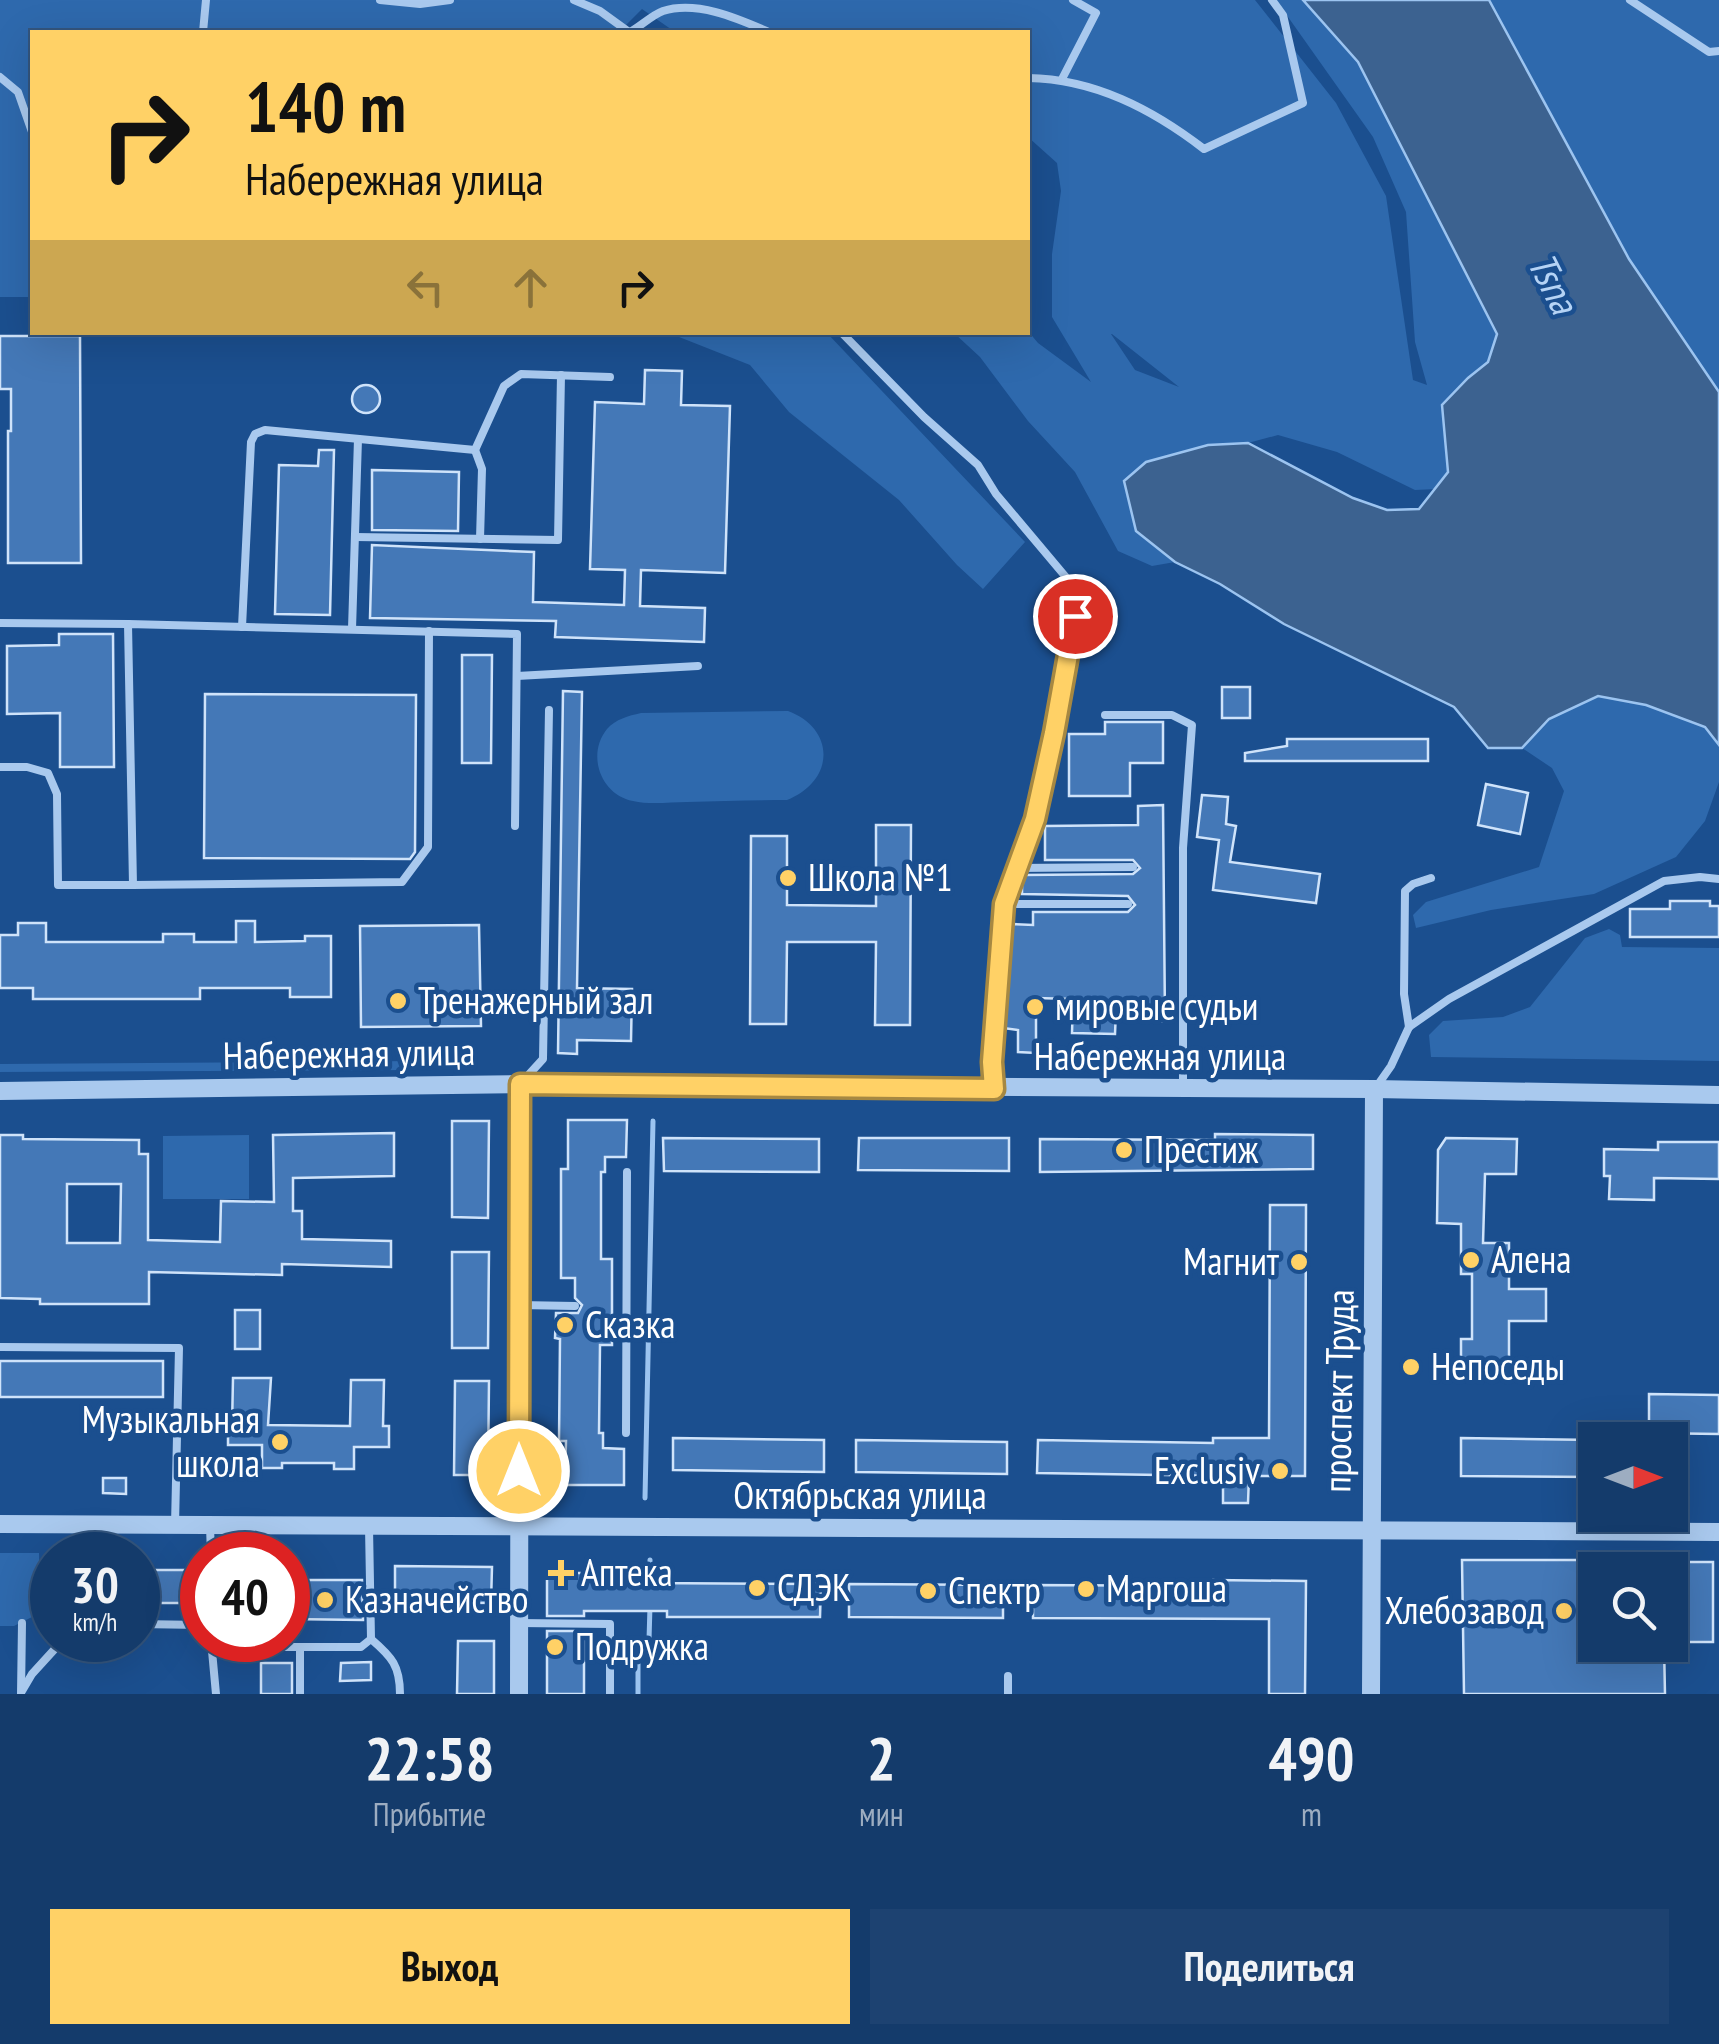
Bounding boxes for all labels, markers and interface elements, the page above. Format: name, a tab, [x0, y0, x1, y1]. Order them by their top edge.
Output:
text: 140 m	[245, 61, 406, 151]
icon: right	[80, 70, 210, 200]
text: Набережная улица	[245, 149, 544, 207]
water label: Tsna	[1517, 243, 1592, 324]
icon: left	[398, 260, 453, 315]
icon: ahead	[503, 260, 558, 315]
icon: right	[608, 260, 663, 315]
pin	[1033, 574, 1118, 659]
icon: arrive	[1048, 589, 1103, 644]
place label: Школа №1	[808, 852, 953, 901]
marker: Школа №1	[777, 867, 799, 889]
place label: Тренажерный зал	[418, 975, 654, 1024]
place label: мировые судьи	[1055, 981, 1259, 1030]
marker: Тренажерный зал	[387, 990, 409, 1012]
marker: мировые судьи	[1024, 996, 1046, 1018]
street label: Набережная улица	[222, 1026, 476, 1079]
street label: Набережная улица	[1034, 1031, 1286, 1080]
place label: Престиж	[1144, 1124, 1259, 1173]
marker: Престиж	[1113, 1139, 1135, 1161]
place label: Алена	[1491, 1234, 1572, 1283]
place label: Магнит	[1183, 1236, 1280, 1285]
marker: Алена	[1460, 1249, 1482, 1271]
marker: Магнит	[1288, 1251, 1310, 1273]
street label: проспект Труда	[1311, 1289, 1364, 1493]
place label: Сказка	[585, 1299, 676, 1348]
marker: Сказка	[554, 1314, 576, 1336]
place label: Непоседы	[1431, 1341, 1565, 1390]
marker: Непоседы	[1400, 1356, 1422, 1378]
place label: Музыкальная школа	[82, 1394, 260, 1487]
position arrow	[467, 1419, 571, 1523]
north arrow	[1578, 1422, 1688, 1532]
map controls	[1578, 1422, 1688, 1662]
marker: Музыкальная школа	[269, 1431, 291, 1453]
place label: Exclusiv	[1154, 1445, 1260, 1494]
marker: Exclusiv	[1269, 1460, 1291, 1482]
street label: Октябрьская улица	[733, 1470, 987, 1519]
speed limit sign: 40	[180, 1532, 310, 1662]
place label: Аптека	[581, 1547, 673, 1596]
text: 30	[71, 1552, 119, 1617]
button: search	[1578, 1552, 1688, 1662]
marker: Аптека	[550, 1562, 572, 1584]
place label: СДЭК	[777, 1562, 851, 1611]
place label: Маргоша	[1106, 1563, 1227, 1612]
place label: Спектр	[948, 1565, 1041, 1614]
place label: Казначейство	[345, 1574, 528, 1623]
marker: СДЭК	[746, 1577, 768, 1599]
marker: Маргоша	[1075, 1578, 1097, 1600]
marker: Спектр	[917, 1580, 939, 1602]
place label: Хлебозавод	[1385, 1585, 1544, 1634]
marker: Казначейство	[314, 1589, 336, 1611]
marker: Хлебозавод	[1553, 1600, 1575, 1622]
text: km/h	[73, 1606, 117, 1638]
place label: Подружка	[575, 1621, 709, 1670]
marker: Подружка	[544, 1636, 566, 1658]
text: 22:58	[365, 1719, 494, 1797]
text: 2	[867, 1719, 896, 1797]
text: 490	[1268, 1719, 1354, 1797]
text: Прибытие	[373, 1793, 486, 1835]
text: мин	[859, 1793, 904, 1835]
text: m	[1301, 1793, 1322, 1835]
button: Выход	[50, 1909, 850, 2024]
button: Поделиться	[870, 1909, 1669, 2024]

